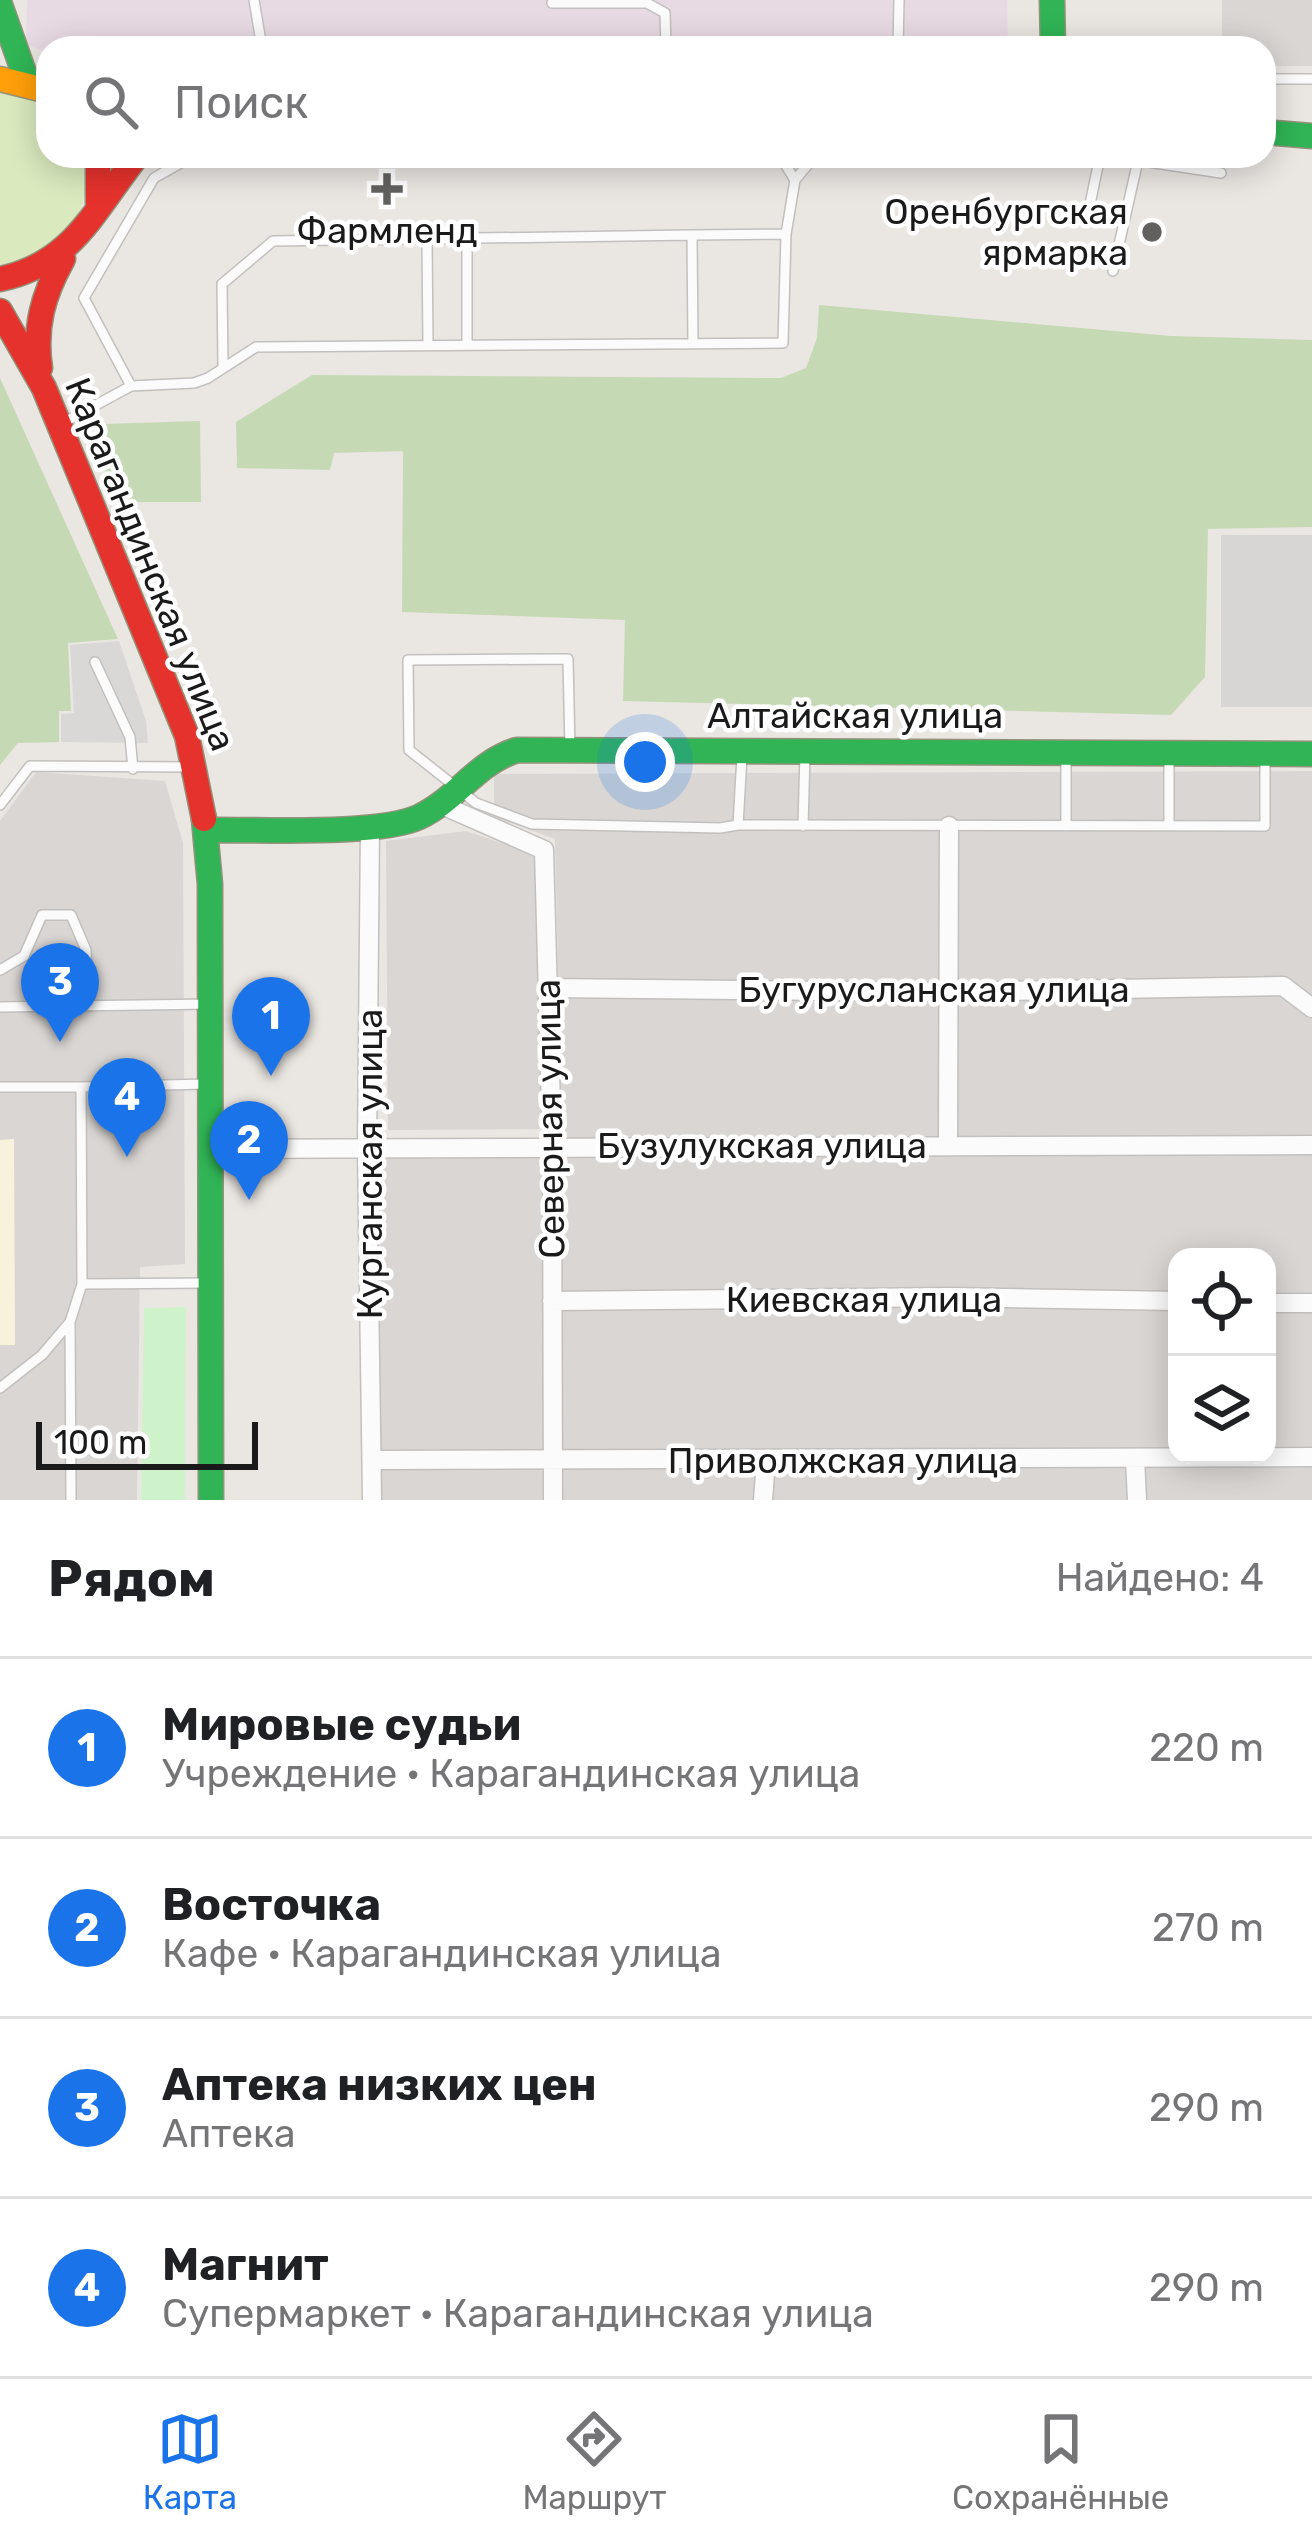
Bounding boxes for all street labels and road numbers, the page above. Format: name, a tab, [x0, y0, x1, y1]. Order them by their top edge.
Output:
street label: Карагандинская улица	[56, 372, 245, 757]
street label: Алтайская улица	[707, 694, 1003, 737]
street label: Бугурусланская улица	[738, 968, 1130, 1011]
street label: Северная улица	[526, 979, 573, 1259]
street label: Курганская улица	[348, 1009, 391, 1319]
street label: Бузулукская улица	[597, 1124, 927, 1167]
street label: Киевская улица	[726, 1278, 1002, 1321]
street label: Приволжская улица	[668, 1439, 1018, 1482]

